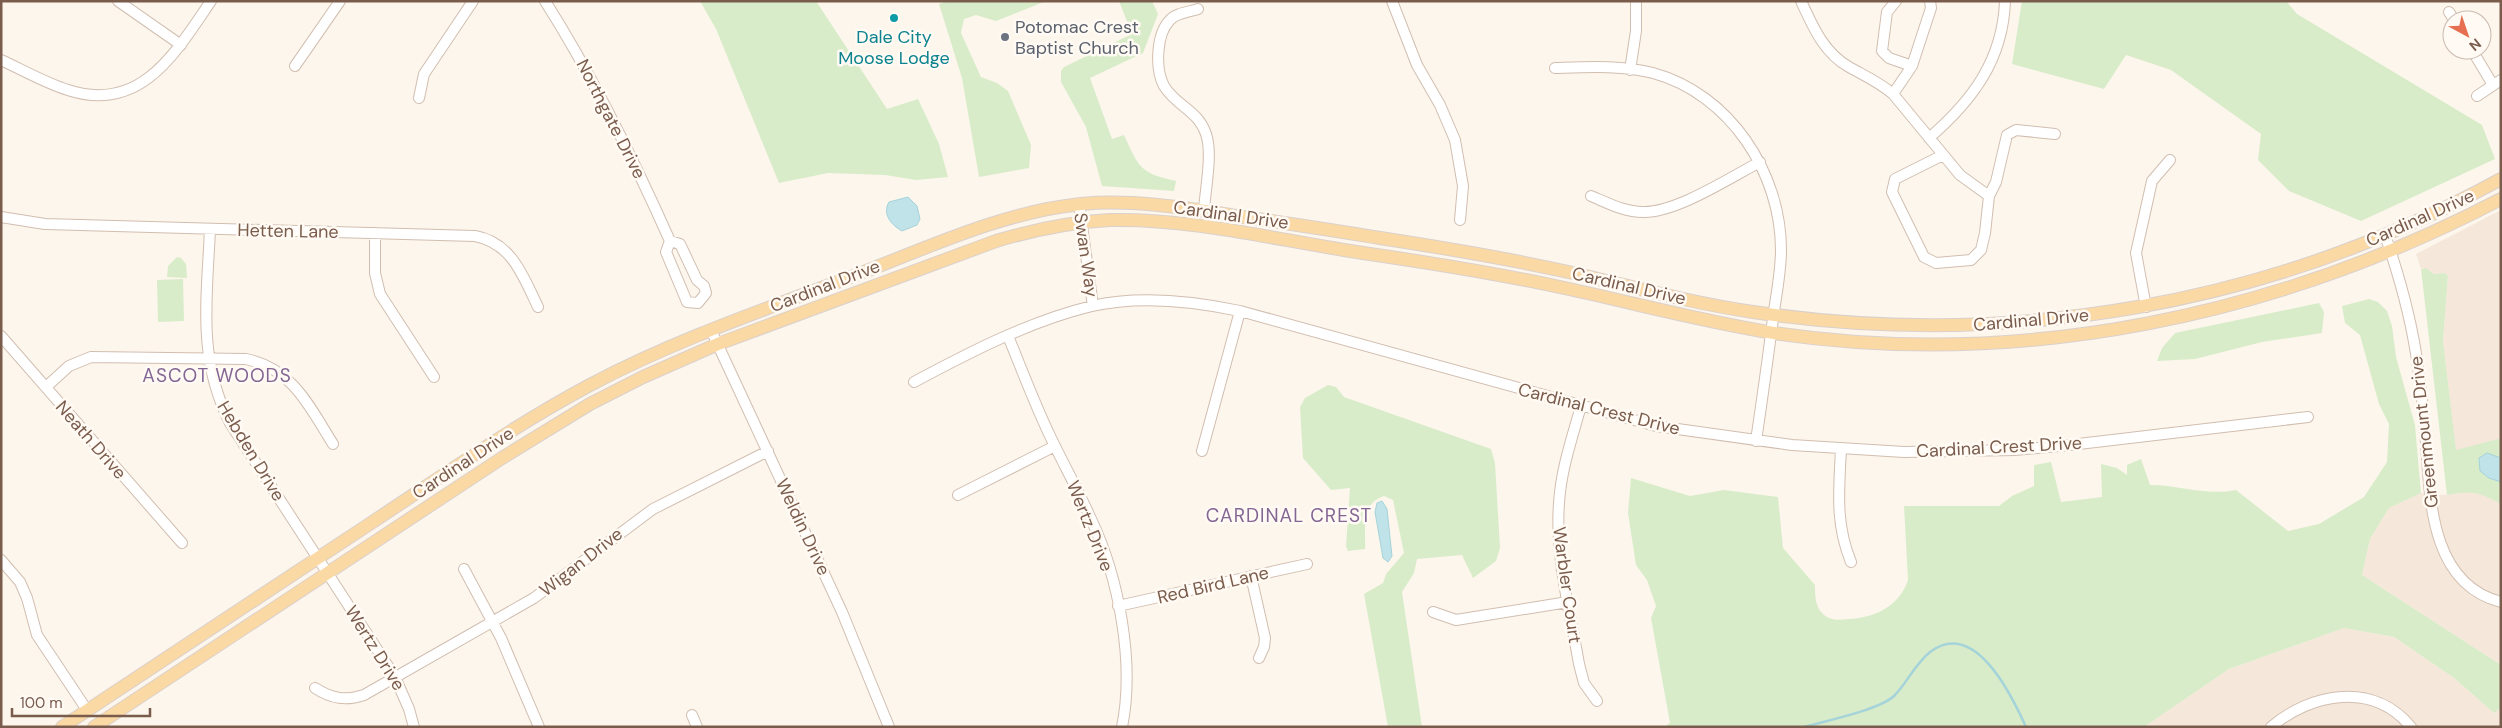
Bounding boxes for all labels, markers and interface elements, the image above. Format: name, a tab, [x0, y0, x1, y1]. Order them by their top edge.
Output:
north arrow	[2442, 10, 2492, 60]
marker: Dale City Moose Lodge	[888, 12, 900, 24]
place label: Potomac Crest Baptist Church	[1015, 15, 1139, 60]
place label: Dale City Moose Lodge	[838, 25, 950, 70]
marker: Potomac Crest Baptist Church	[999, 31, 1011, 43]
text: N	[2466, 35, 2485, 55]
street label: Northgate Drive	[571, 55, 651, 183]
street label: Cardinal Drive	[2362, 183, 2478, 253]
street label: Cardinal Drive	[1172, 195, 1290, 235]
street label: Swan Way	[1068, 211, 1104, 299]
street label: Hetten Lane	[237, 218, 339, 244]
street label: Cardinal Drive	[766, 254, 884, 318]
street label: Cardinal Drive	[1570, 261, 1688, 311]
street label: Cardinal Drive	[1972, 303, 2090, 337]
street label: Greenmount Drive	[2404, 355, 2444, 509]
district label: ASCOT WOODS	[142, 363, 292, 388]
street label: Cardinal Crest Drive	[1516, 377, 1682, 441]
street label: Neath Drive	[50, 396, 132, 484]
street label: Hebden Drive	[212, 396, 290, 506]
street label: Cardinal Drive	[408, 421, 518, 505]
street label: Cardinal Crest Drive	[1915, 431, 2083, 463]
street label: Weldin Drive	[770, 475, 836, 579]
street label: Wertz Drive	[1061, 477, 1119, 575]
district label: CARDINAL CREST	[1206, 503, 1372, 528]
street label: Wigan Drive	[534, 522, 628, 602]
street label: Warbler Court	[1547, 525, 1587, 645]
street label: Red Bird Lane	[1155, 561, 1271, 609]
street label: Wertz Drive	[339, 601, 411, 695]
scale bar	[12, 686, 150, 718]
text: 100 m	[20, 693, 63, 713]

